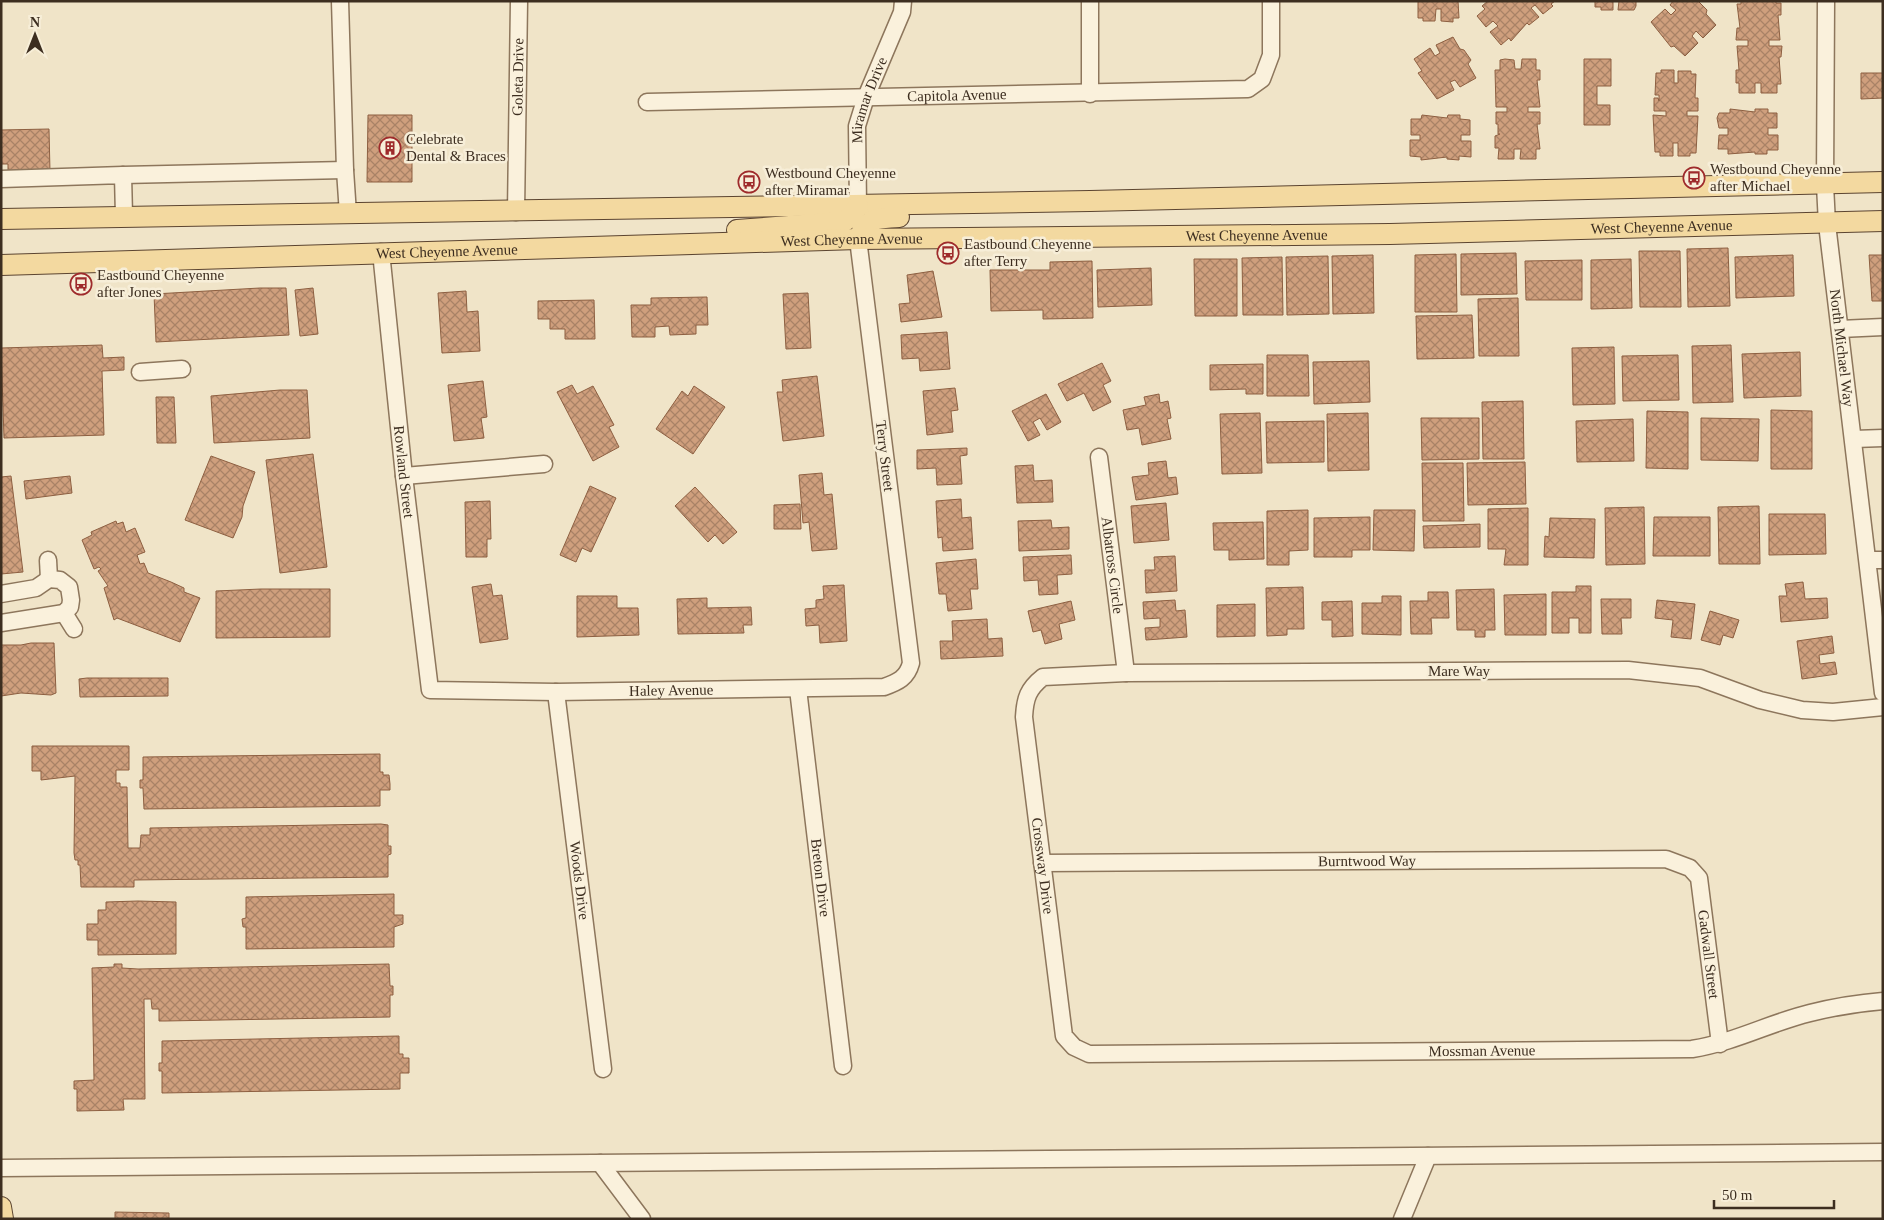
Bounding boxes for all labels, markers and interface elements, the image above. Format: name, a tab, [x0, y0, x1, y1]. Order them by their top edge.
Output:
north arrow	[10, 10, 60, 60]
text: N	[30, 15, 40, 30]
street label: Goleta Drive	[509, 38, 526, 116]
street label: Miramar Drive	[849, 54, 890, 143]
street label: Capitola Avenue	[907, 86, 1007, 104]
place label: Celebrate Dental & Braces	[406, 131, 506, 164]
building icon: Celebrate Dental & Braces	[378, 136, 402, 160]
place label: Westbound Cheyenne after Michael	[1710, 161, 1841, 194]
place label: Westbound Cheyenne after Miramar	[765, 165, 896, 198]
bus stop icon: Westbound Cheyenne after Michael	[1682, 166, 1706, 190]
bus stop icon: Westbound Cheyenne after Miramar	[737, 170, 761, 194]
street label: West Cheyenne Avenue	[1590, 217, 1733, 237]
street label: West Cheyenne Avenue	[1186, 227, 1328, 244]
street label: West Cheyenne Avenue	[780, 230, 923, 249]
place label: Eastbound Cheyenne after Terry	[964, 236, 1091, 269]
street label: West Cheyenne Avenue	[376, 241, 518, 262]
bus stop icon: Eastbound Cheyenne after Terry	[936, 241, 960, 265]
place label: Eastbound Cheyenne after Jones	[97, 267, 224, 300]
bus stop icon: Eastbound Cheyenne after Jones	[69, 272, 93, 296]
street label: North Michael Way	[1827, 288, 1857, 408]
street label: Terry Street	[873, 420, 897, 493]
street label: Rowland Street	[391, 425, 417, 520]
street label: Albatross Circle	[1099, 516, 1127, 615]
street label: Mare Way	[1428, 663, 1491, 679]
street label: Haley Avenue	[629, 682, 714, 699]
street label: Crossway Drive	[1029, 817, 1057, 915]
street label: Breton Drive	[808, 838, 833, 918]
street label: Woods Drive	[567, 840, 592, 921]
street label: Burntwood Way	[1318, 853, 1417, 869]
street label: Gadwall Street	[1695, 909, 1722, 1001]
street label: Mossman Avenue	[1428, 1042, 1536, 1059]
scale bar	[1714, 1178, 1834, 1210]
text: 50 m	[1722, 1187, 1753, 1203]

